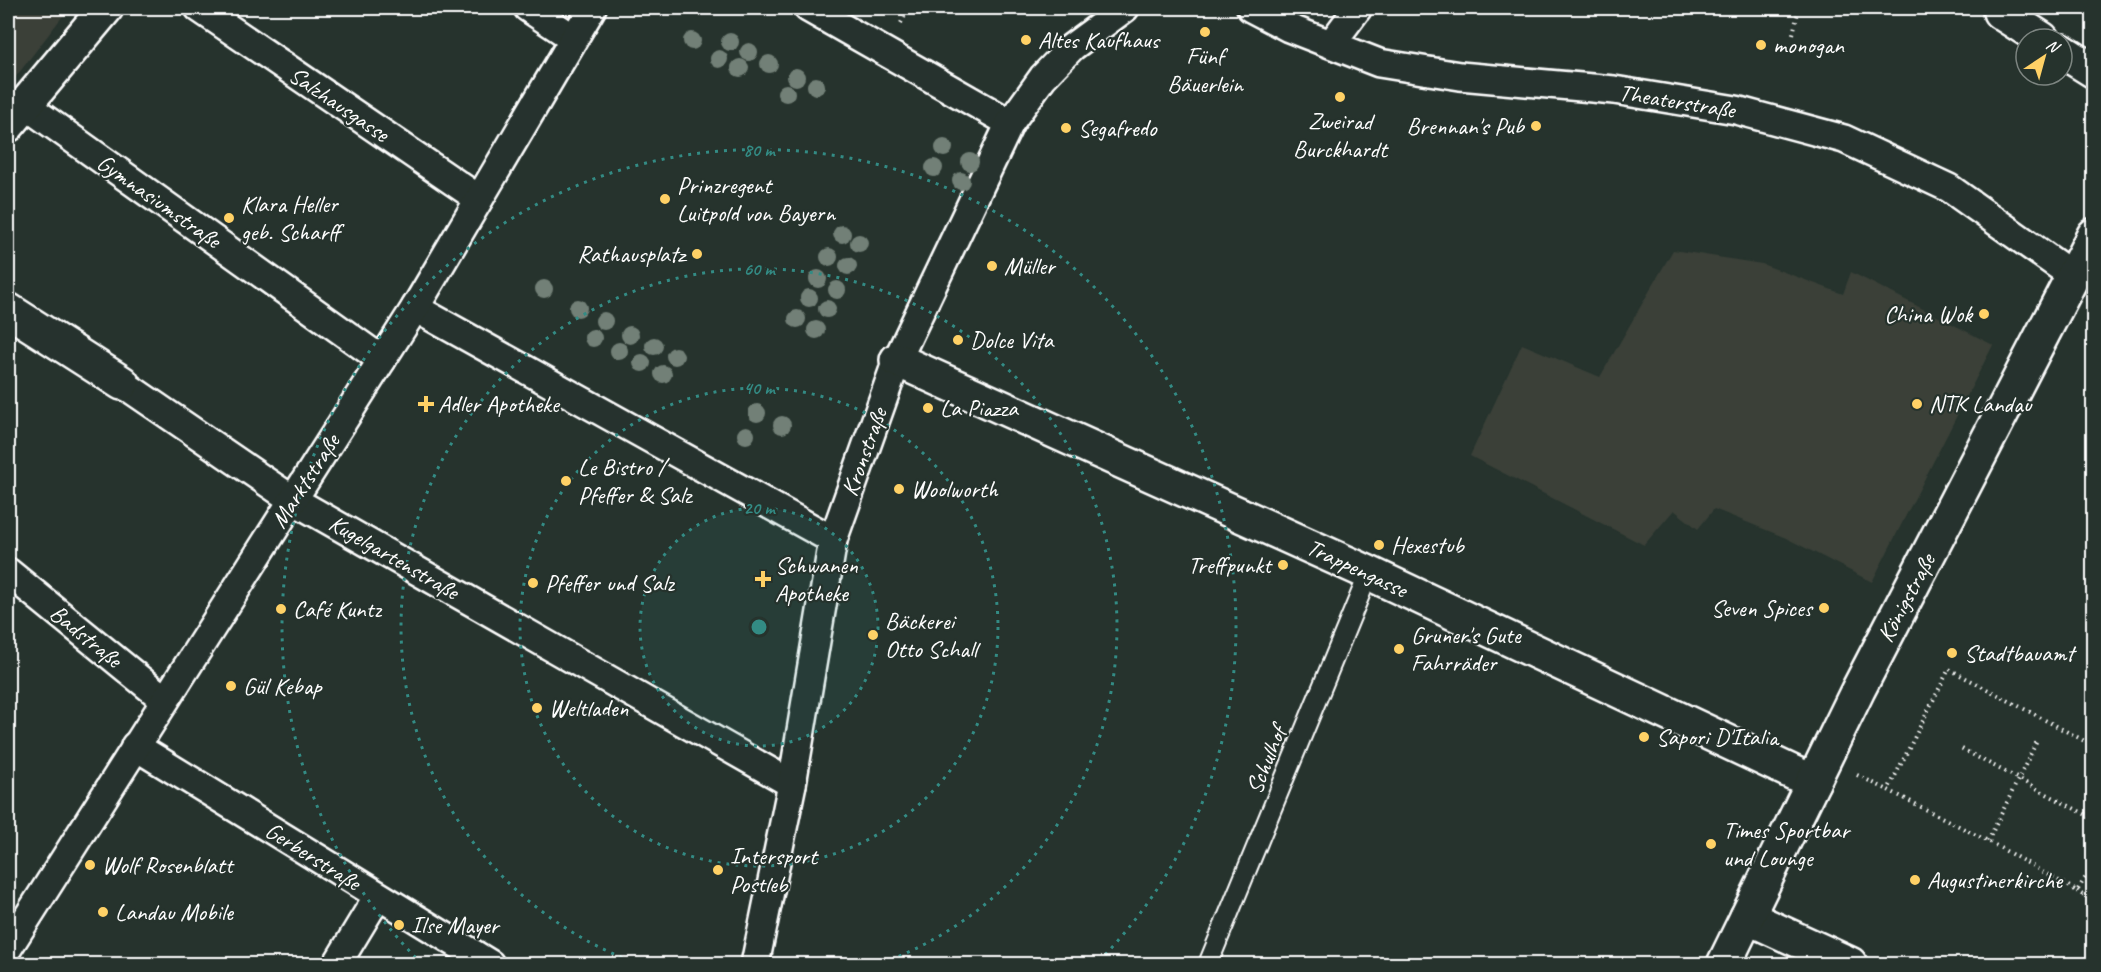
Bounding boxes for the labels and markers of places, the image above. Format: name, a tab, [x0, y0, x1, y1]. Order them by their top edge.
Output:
place label: Altes Kaufhaus	[1038, 25, 1161, 55]
marker: Fünf Bäuerlein	[1198, 25, 1212, 39]
place label: monogan	[1773, 30, 1845, 60]
marker: Altes Kaufhaus	[1019, 33, 1033, 47]
marker: monogan	[1754, 38, 1768, 52]
place label: Fünf Bäuerlein	[1167, 41, 1244, 99]
marker: Zweirad Burckhardt	[1333, 90, 1347, 104]
place label: Zweirad Burckhardt	[1293, 106, 1389, 164]
place label: Brennan's Pub	[1407, 111, 1526, 141]
place label: Segafredo	[1078, 113, 1158, 143]
marker: Brennan's Pub	[1529, 119, 1543, 133]
marker: Segafredo	[1059, 121, 1073, 135]
place label: Prinzregent Luitpold von Bayern	[677, 170, 836, 228]
place label: Klara Heller geb. Scharff	[241, 189, 345, 247]
marker: Prinzregent Luitpold von Bayern	[658, 192, 672, 206]
marker: Klara Heller geb. Scharff	[222, 211, 236, 225]
place label: Rathausplatz	[577, 239, 687, 269]
marker: Rathausplatz	[690, 247, 704, 261]
place label: Müller	[1004, 251, 1057, 281]
marker: Müller	[985, 259, 999, 273]
place label: China Wok	[1884, 299, 1974, 329]
marker: China Wok	[1977, 307, 1991, 321]
place label: Dolce Vita	[970, 325, 1055, 355]
marker: Dolce Vita	[951, 333, 965, 347]
place label: Adler Apotheke	[438, 389, 561, 419]
place label: NTK Landau	[1929, 389, 2034, 419]
place label: La Piazza	[940, 393, 1019, 423]
marker: Adler Apotheke	[419, 397, 433, 411]
marker: NTK Landau	[1910, 397, 1924, 411]
marker: La Piazza	[921, 401, 935, 415]
place label: Le Bistro / Pfeffer & Salz	[578, 452, 694, 510]
marker: Le Bistro / Pfeffer & Salz	[559, 474, 573, 488]
place label: Woolworth	[911, 474, 999, 504]
marker: Woolworth	[892, 482, 906, 496]
place label: Hexestub	[1391, 530, 1465, 560]
marker: Hexestub	[1372, 538, 1386, 552]
place label: Schwanen Apotheke	[775, 550, 858, 608]
place label: Treffpunkt	[1188, 550, 1273, 580]
marker: Treffpunkt	[1276, 558, 1290, 572]
place label: Pfeffer und Salz	[545, 568, 675, 598]
marker: Schwanen Apotheke	[756, 572, 770, 586]
marker: Pfeffer und Salz	[526, 576, 540, 590]
place label: Seven Spices	[1711, 593, 1814, 623]
place label: Café Kuntz	[293, 594, 383, 624]
marker: Seven Spices	[1817, 601, 1831, 615]
marker: Café Kuntz	[274, 602, 288, 616]
place label: Bäckerei Otto Schall	[885, 606, 981, 664]
centre of rings	[749, 617, 769, 637]
place label: Gruner's Gute Fahrräder	[1411, 620, 1523, 678]
marker: Bäckerei Otto Schall	[866, 628, 880, 642]
place label: Stadtbauamt	[1964, 638, 2077, 668]
marker: Gruner's Gute Fahrräder	[1392, 642, 1406, 656]
marker: Stadtbauamt	[1945, 646, 1959, 660]
place label: Gül Kebap	[243, 671, 323, 701]
marker: Gül Kebap	[224, 679, 238, 693]
place label: Weltladen	[549, 693, 628, 723]
marker: Weltladen	[530, 701, 544, 715]
place label: Sapori D'Italia	[1656, 722, 1780, 752]
marker: Sapori D'Italia	[1637, 730, 1651, 744]
place label: Times Sportbar und Lounge	[1723, 815, 1851, 873]
marker: Times Sportbar und Lounge	[1704, 837, 1718, 851]
place label: Intersport Postleb	[730, 841, 819, 899]
place label: Wolf Rosenblatt	[102, 850, 235, 880]
marker: Wolf Rosenblatt	[83, 858, 97, 872]
marker: Intersport Postleb	[711, 863, 725, 877]
place label: Augustinerkirche	[1927, 865, 2064, 895]
marker: Augustinerkirche	[1908, 873, 1922, 887]
place label: Landau Mobile	[115, 897, 235, 927]
marker: Landau Mobile	[96, 905, 110, 919]
place label: Ilse Mayer	[411, 910, 501, 940]
marker: Ilse Mayer	[392, 918, 406, 932]

